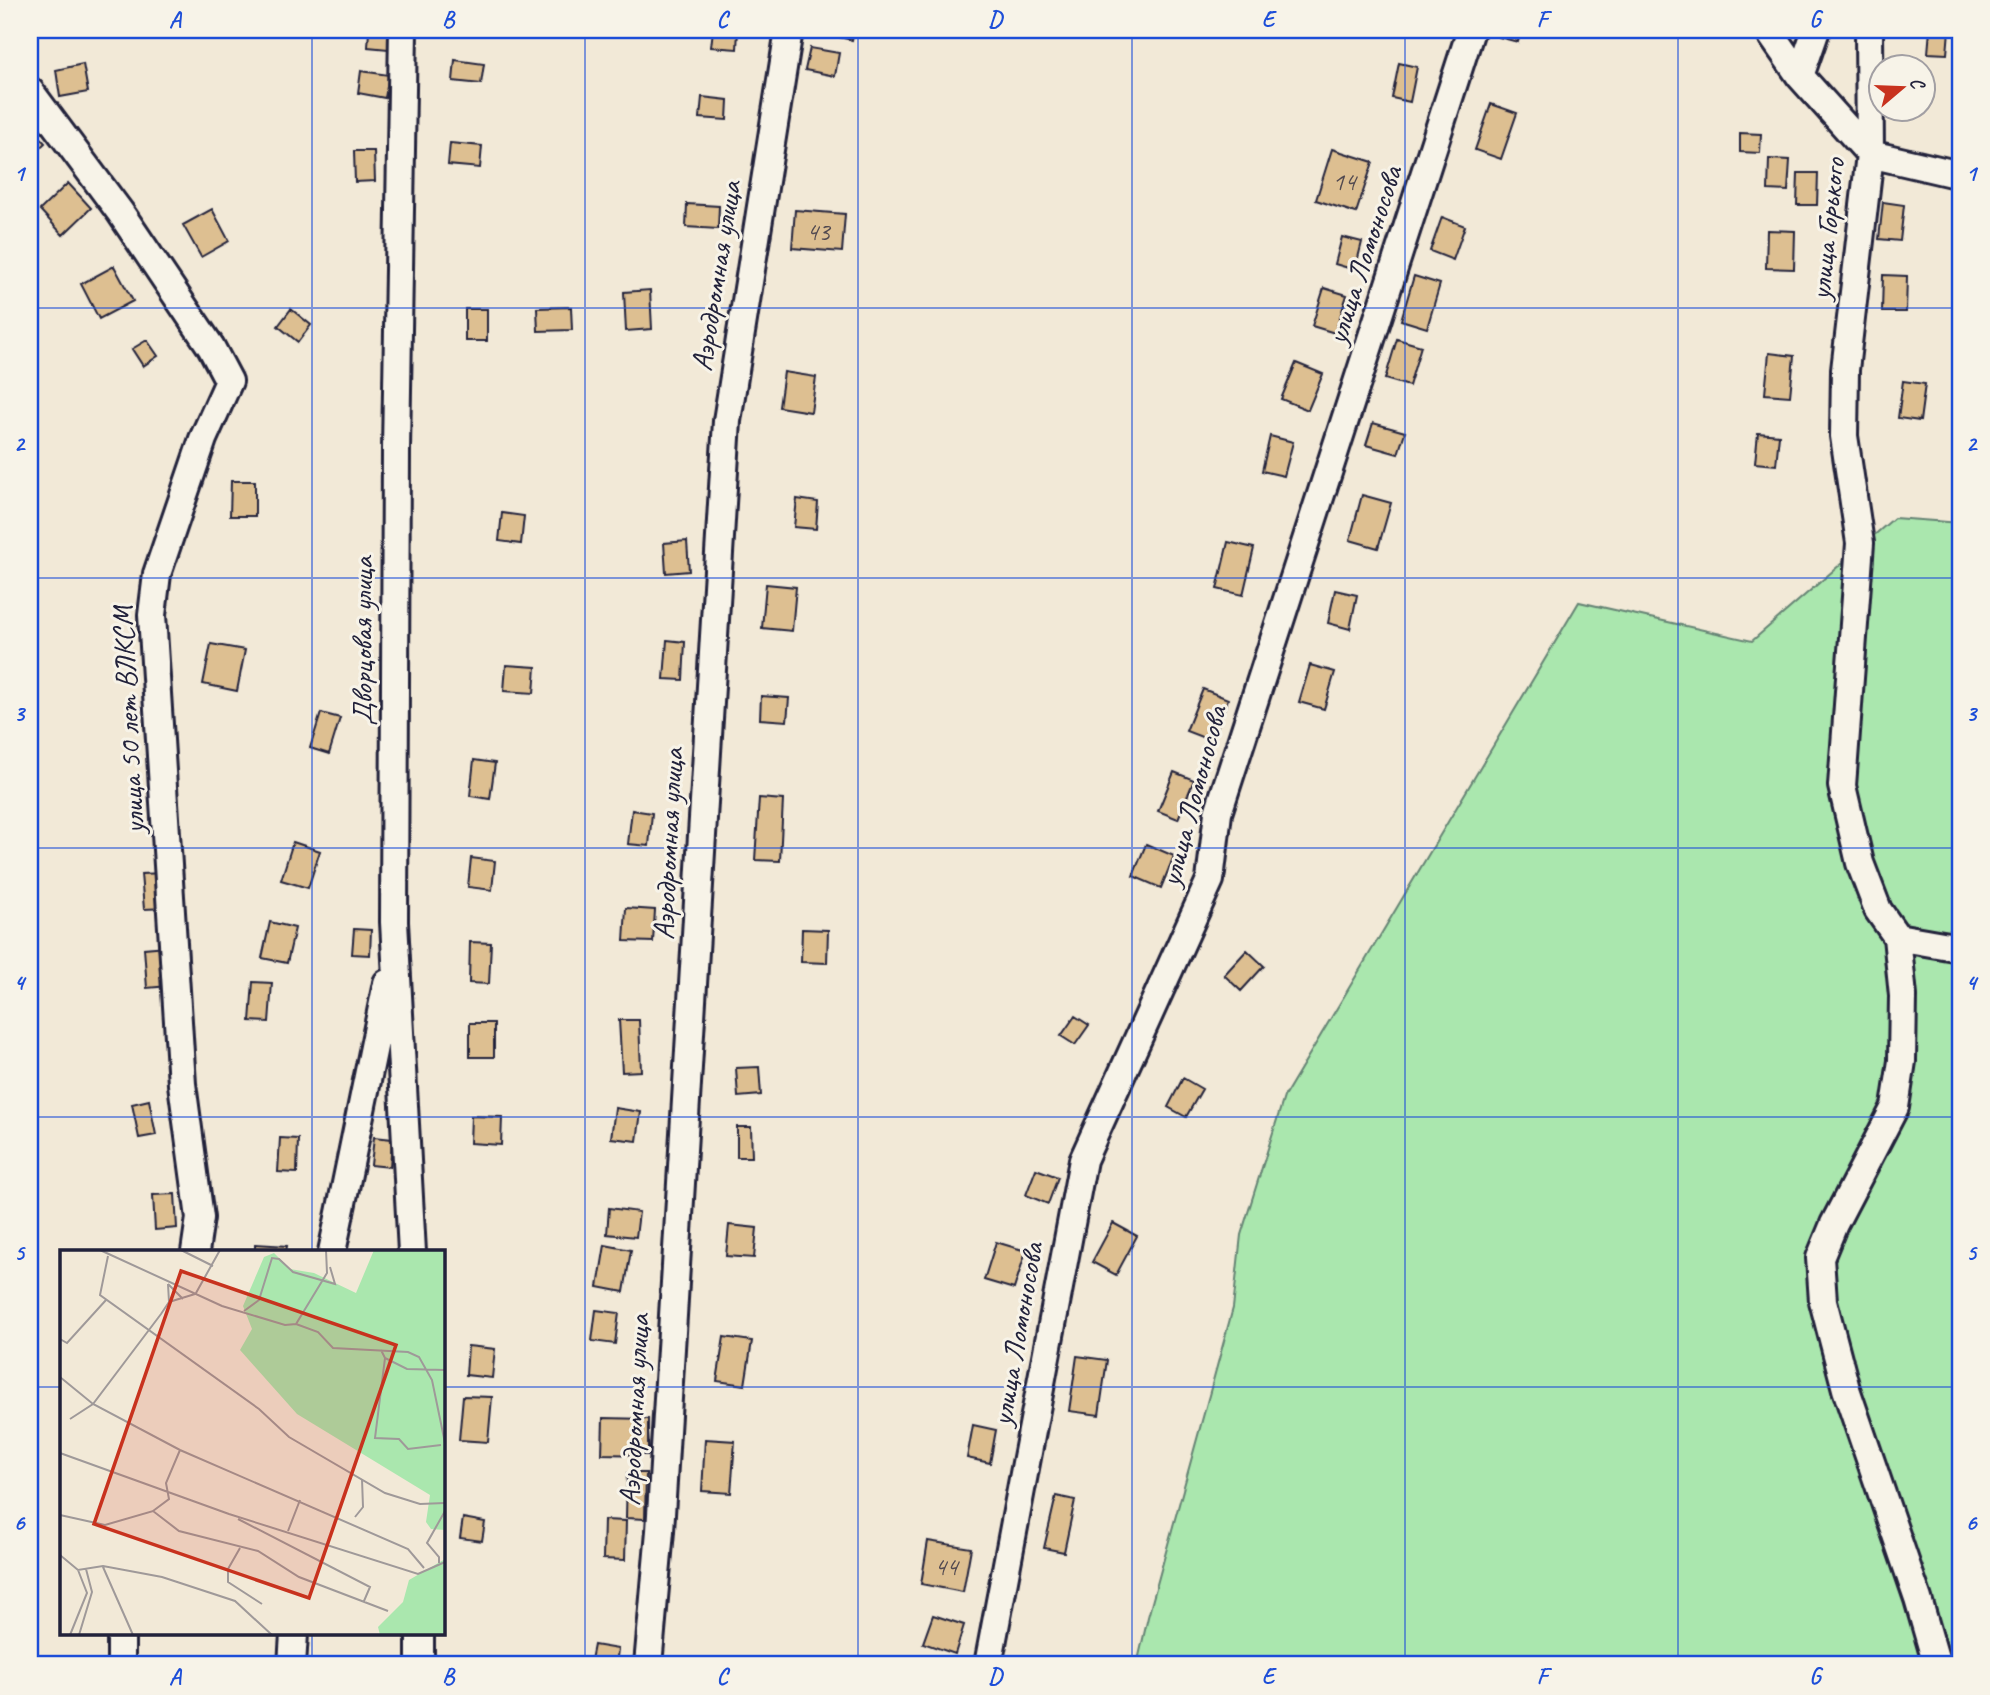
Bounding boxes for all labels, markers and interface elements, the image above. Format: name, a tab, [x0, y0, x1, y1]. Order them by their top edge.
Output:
text: A	[169, 5, 183, 34]
text: B	[442, 5, 456, 34]
text: C	[717, 5, 731, 34]
text: D	[988, 5, 1004, 34]
text: E	[1262, 5, 1278, 34]
text: F	[1537, 5, 1553, 34]
text: G	[1809, 5, 1824, 34]
north arrow	[1868, 52, 1938, 122]
text: С	[1904, 74, 1931, 94]
street label: улица Горького	[1800, 155, 1853, 304]
text: 1	[14, 159, 27, 188]
street label: улица Ломоносова	[1317, 159, 1411, 351]
text: 1	[1966, 159, 1979, 188]
house number: 14	[1332, 165, 1358, 198]
street label: Аэродромная улица	[682, 176, 750, 374]
house number: 43	[806, 215, 832, 248]
text: 2	[14, 429, 27, 458]
text: 2	[1966, 429, 1979, 458]
street label: Дворцовая улица	[343, 555, 381, 725]
street label: улица 50 лет ВЛКСМ	[103, 603, 153, 837]
text: 3	[14, 699, 27, 728]
text: 3	[1966, 699, 1979, 728]
street label: улица Ломоносова	[1150, 700, 1236, 892]
street label: Аэродромная улица	[644, 745, 692, 941]
text: 4	[14, 968, 27, 997]
text: 4	[1966, 968, 1979, 997]
text: 5	[14, 1238, 26, 1267]
street label: улица Ломоносова	[982, 1238, 1052, 1430]
text: 5	[1966, 1238, 1978, 1267]
inset map	[60, 1250, 444, 1636]
street label: Аэродромная улица	[610, 1311, 658, 1507]
text: 6	[14, 1508, 27, 1537]
text: 6	[1966, 1508, 1979, 1537]
house number: 44	[934, 1550, 960, 1583]
text: A	[169, 1662, 183, 1691]
text: B	[442, 1662, 456, 1691]
text: C	[717, 1662, 731, 1691]
text: D	[988, 1662, 1004, 1691]
text: E	[1262, 1662, 1278, 1691]
text: F	[1537, 1662, 1553, 1691]
text: G	[1809, 1662, 1824, 1691]

